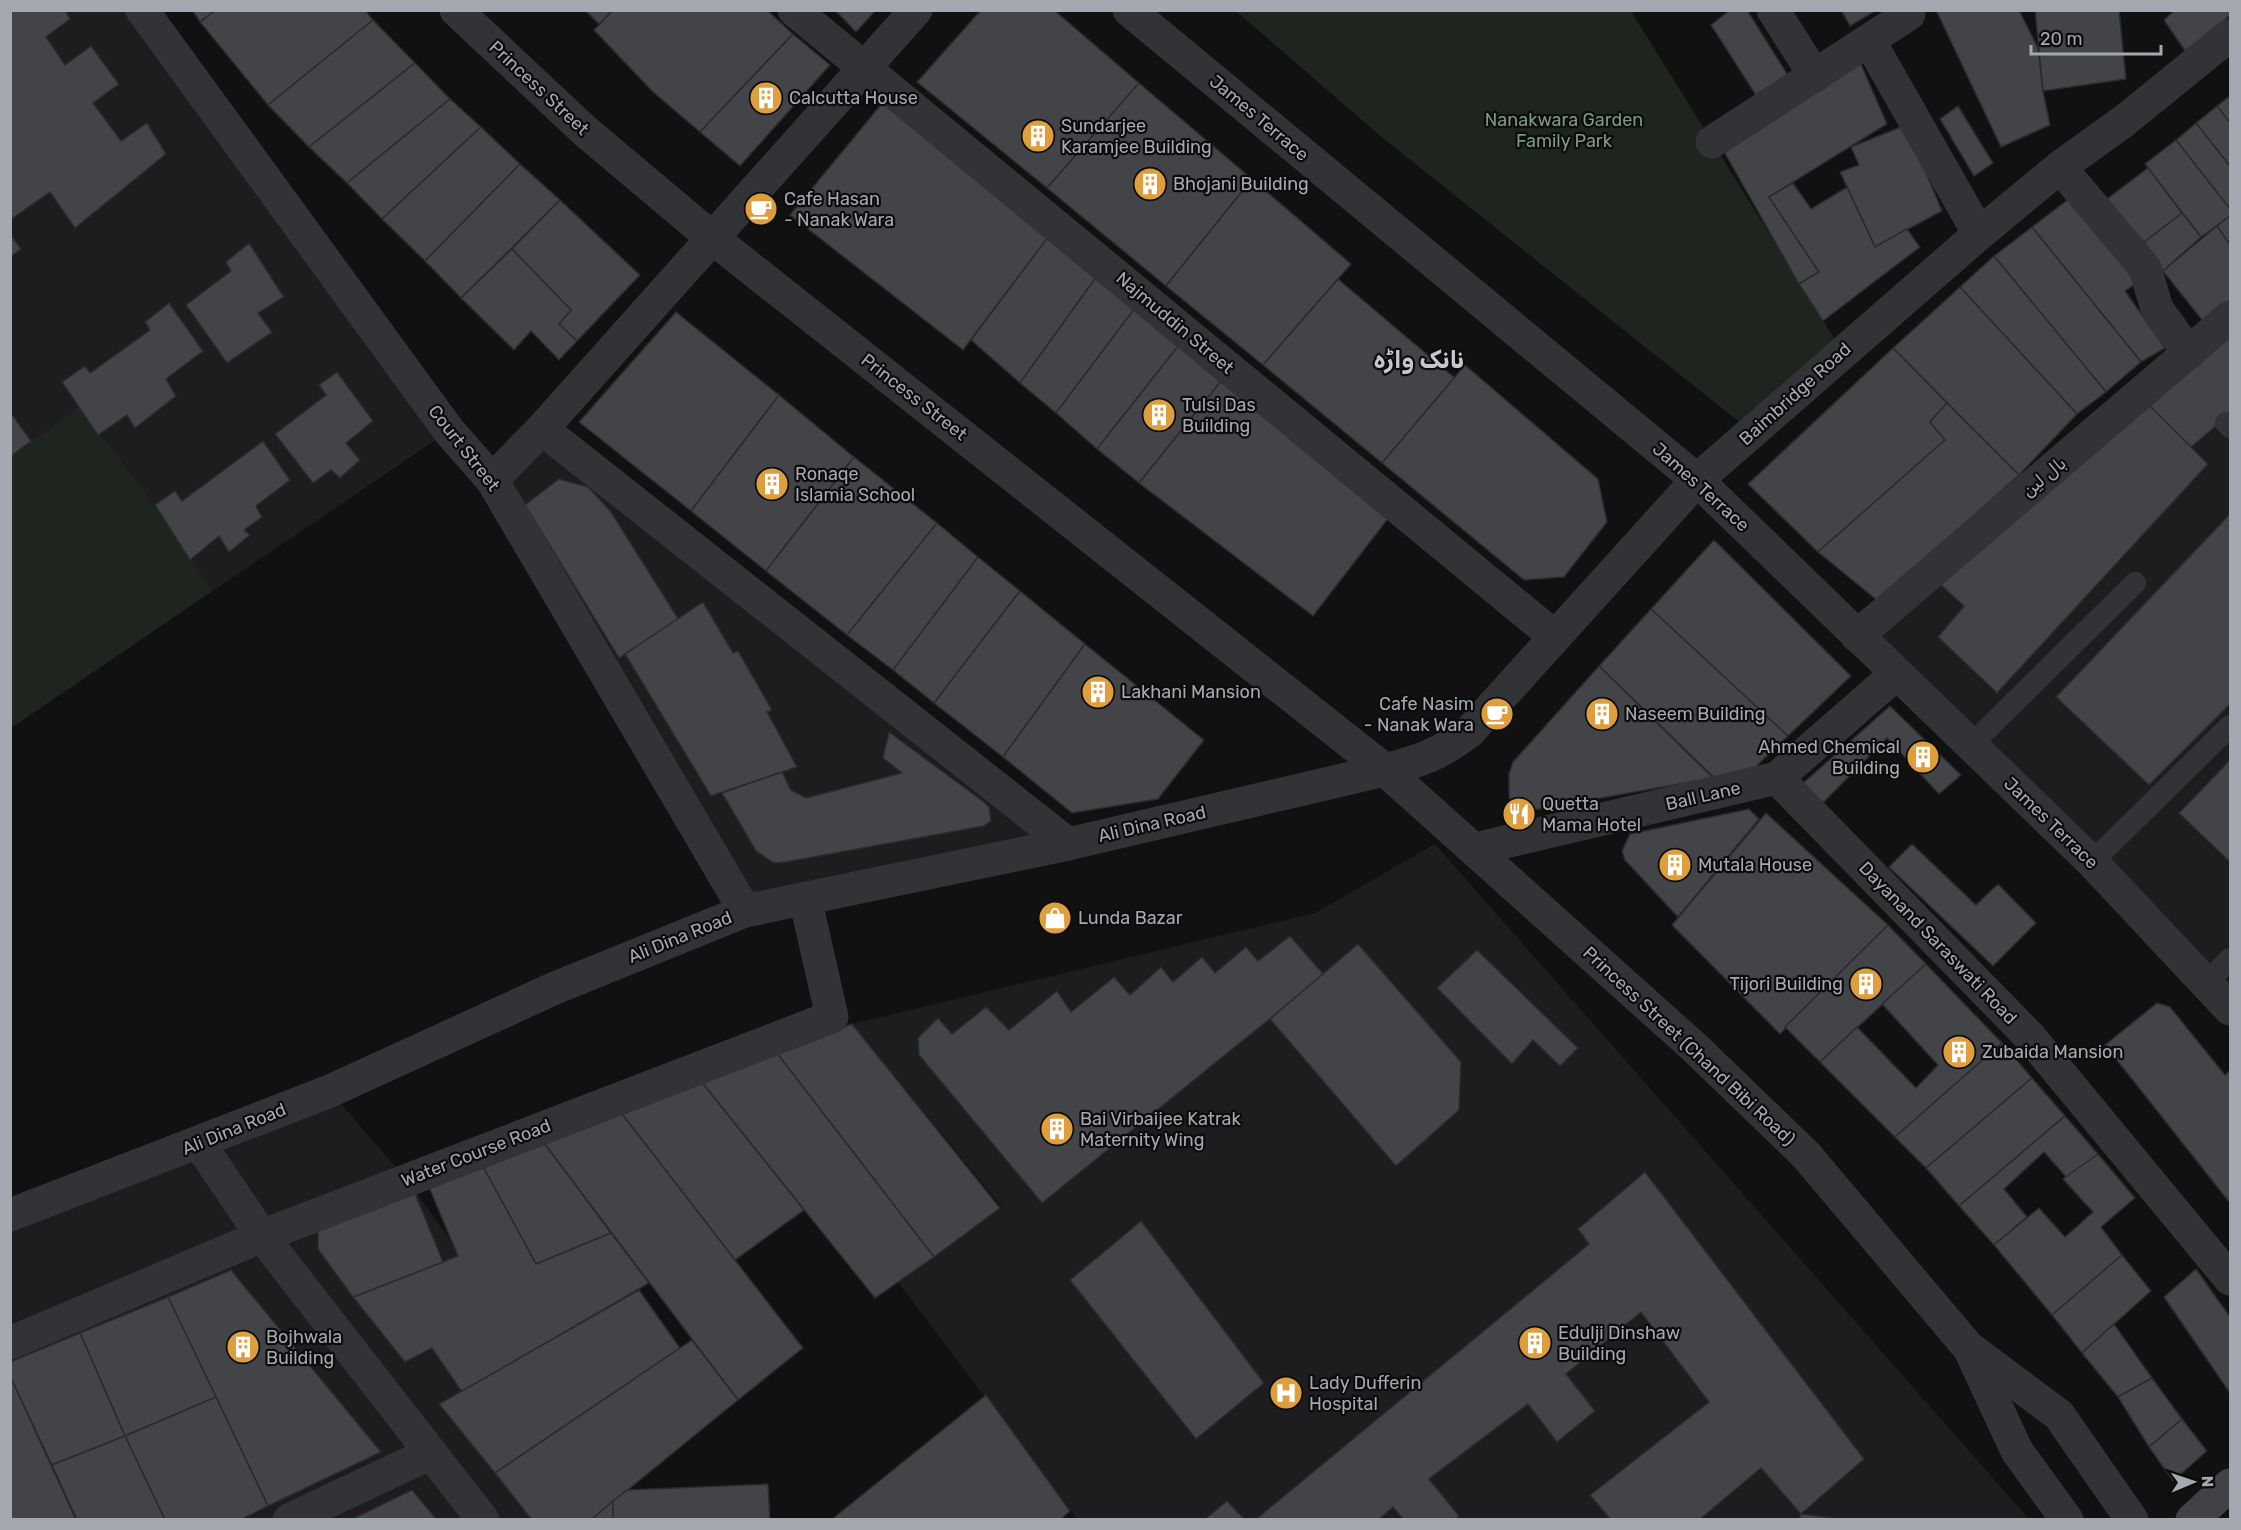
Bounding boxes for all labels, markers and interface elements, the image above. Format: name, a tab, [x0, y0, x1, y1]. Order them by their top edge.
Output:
scale bar	[2031, 18, 2162, 56]
text: 20 m	[2040, 28, 2082, 50]
street label: Princess Street	[485, 36, 593, 140]
street label: James Terrace	[1205, 70, 1313, 166]
building icon: Calcutta House	[748, 80, 784, 116]
place label: Calcutta House	[789, 87, 918, 109]
park label: Nanakwara Garden Family Park	[1485, 109, 1643, 152]
place label: Sundarjee Karamjee Building	[1061, 115, 1212, 158]
building icon: Sundarjee Karamjee Building	[1020, 118, 1056, 154]
building icon: Bhojani Building	[1132, 166, 1168, 202]
place label: Bhojani Building	[1173, 173, 1309, 195]
place label: Cafe Hasan - Nanak Wara	[784, 188, 894, 231]
cafe icon: Cafe Hasan - Nanak Wara	[743, 191, 779, 227]
street label: Najmuddin Street	[1112, 267, 1238, 379]
street label: Baimbridge Road	[1735, 338, 1855, 450]
district label: نانک واڑہ	[1374, 346, 1464, 374]
street label: Princess Street	[857, 349, 971, 445]
place label: Tulsi Das Building	[1182, 394, 1256, 437]
building icon: Tulsi Das Building	[1141, 397, 1177, 433]
street label: Court Street	[423, 400, 505, 496]
street label: James Terrace	[1648, 438, 1754, 536]
street label: بال لین	[2017, 452, 2071, 502]
place label: Ronaqe Islamia School	[795, 463, 915, 506]
building icon: Ronaqe Islamia School	[754, 466, 790, 502]
building icon: Lakhani Mansion	[1080, 674, 1116, 710]
place label: Lakhani Mansion	[1121, 681, 1261, 703]
place label: Cafe Nasim - Nanak Wara	[1364, 693, 1474, 736]
cafe icon: Cafe Nasim - Nanak Wara	[1479, 696, 1515, 732]
building icon: Naseem Building	[1584, 696, 1620, 732]
place label: Naseem Building	[1625, 703, 1766, 725]
place label: Ahmed Chemical Building	[1758, 736, 1900, 779]
building icon: Ahmed Chemical Building	[1905, 739, 1941, 775]
street label: James Terrace	[1999, 772, 2103, 874]
street label: Ball Lane	[1663, 777, 1743, 815]
place label: Quetta Mama Hotel	[1542, 793, 1641, 836]
restaurant icon: Quetta Mama Hotel	[1501, 796, 1537, 832]
street label: Ali Dina Road	[1096, 801, 1208, 847]
building icon: Mutala House	[1657, 847, 1693, 883]
place label: Mutala House	[1698, 854, 1812, 876]
street label: Dayanand Saraswati Road	[1854, 857, 2022, 1029]
shop icon: Lunda Bazar	[1037, 900, 1073, 936]
street label: Ali Dina Road	[625, 906, 735, 968]
place label: Lunda Bazar	[1078, 907, 1183, 929]
street label: Princess Street (Chand Bibi Road)	[1578, 942, 1800, 1150]
building icon: Tijori Building	[1848, 966, 1884, 1002]
place label: Tijori Building	[1729, 973, 1843, 995]
building icon: Zubaida Mansion	[1941, 1034, 1977, 1070]
place label: Zubaida Mansion	[1982, 1041, 2123, 1063]
street label: Ali Dina Road	[179, 1098, 289, 1160]
place label: Bai Virbaijee Katrak Maternity Wing	[1080, 1108, 1242, 1151]
building icon: Bai Virbaijee Katrak Maternity Wing	[1039, 1111, 1075, 1147]
street label: Water Course Road	[398, 1114, 554, 1192]
place label: Edulji Dinshaw Building	[1558, 1322, 1680, 1365]
building icon: Edulji Dinshaw Building	[1517, 1325, 1553, 1361]
place label: Bojhwala Building	[266, 1326, 342, 1369]
building icon: Bojhwala Building	[225, 1329, 261, 1365]
place label: Lady Dufferin Hospital	[1309, 1372, 1421, 1415]
hospital icon: Lady Dufferin Hospital	[1268, 1375, 1304, 1411]
north arrow	[2163, 1452, 2223, 1512]
text: N	[2198, 1475, 2217, 1488]

